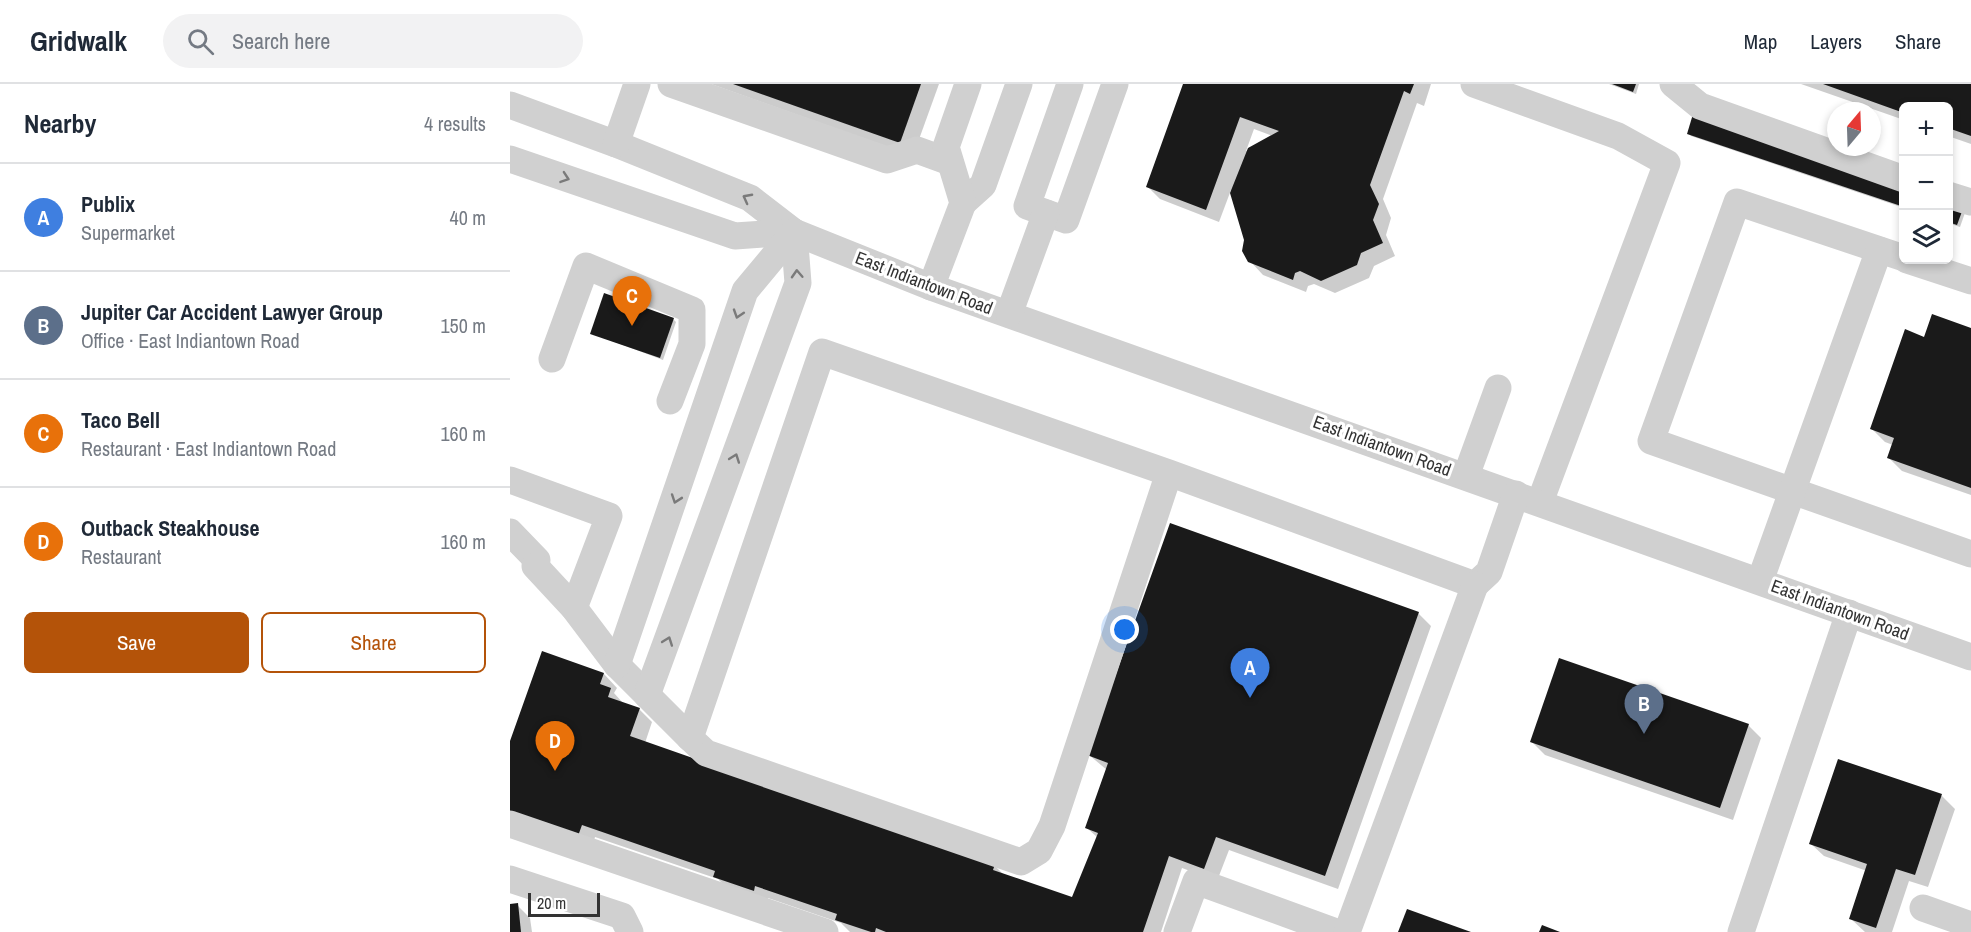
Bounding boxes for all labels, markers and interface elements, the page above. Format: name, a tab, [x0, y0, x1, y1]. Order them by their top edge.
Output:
search box	[163, 14, 583, 68]
text: Gridwalk	[30, 22, 127, 60]
icon: search	[184, 25, 217, 58]
text: Search here	[232, 26, 330, 56]
text: Map	[1744, 27, 1777, 56]
text: Layers	[1810, 27, 1862, 56]
text: Share	[1895, 27, 1941, 56]
north arrow	[1827, 102, 1881, 156]
map controls	[1899, 102, 1953, 264]
button: +	[1899, 102, 1953, 156]
text: Nearby	[24, 106, 96, 141]
text: 4 results	[424, 110, 486, 137]
button: −	[1899, 156, 1953, 210]
one-way arrow	[559, 170, 570, 183]
text: Publix	[81, 189, 135, 219]
one-way arrow	[743, 194, 754, 205]
text: A	[38, 204, 49, 231]
text: 40 m	[450, 204, 486, 231]
button: layers	[1899, 210, 1953, 264]
text: Supermarket	[81, 219, 175, 246]
street label: East Indiantown Road	[852, 245, 996, 320]
one-way arrow	[791, 269, 804, 278]
pin: C	[612, 276, 652, 326]
text: Jupiter Car Accident Lawyer Group	[81, 297, 383, 327]
one-way arrow	[732, 308, 745, 319]
text: B	[38, 312, 49, 339]
text: 150 m	[440, 312, 486, 339]
text: Office · East Indiantown Road	[81, 327, 300, 354]
text: Taco Bell	[81, 405, 160, 435]
street label: East Indiantown Road	[1310, 409, 1455, 482]
text: C	[38, 420, 49, 447]
text: 160 m	[440, 420, 486, 447]
text: Restaurant · East Indiantown Road	[81, 435, 336, 462]
one-way arrow	[727, 453, 740, 463]
one-way arrow	[670, 493, 683, 504]
text: Outback Steakhouse	[81, 513, 259, 543]
text: D	[38, 528, 49, 555]
text: 160 m	[440, 528, 486, 555]
text: Restaurant	[81, 543, 161, 570]
street label: East Indiantown Road	[1768, 573, 1913, 646]
button: Save	[24, 612, 249, 673]
button: Share	[261, 612, 486, 673]
your location	[1110, 615, 1139, 644]
one-way arrow	[660, 636, 673, 646]
pin: A	[1230, 648, 1270, 698]
pin: B	[1624, 684, 1664, 734]
pin: D	[536, 722, 574, 771]
scale bar	[528, 890, 600, 918]
text: 20 m	[537, 892, 566, 914]

